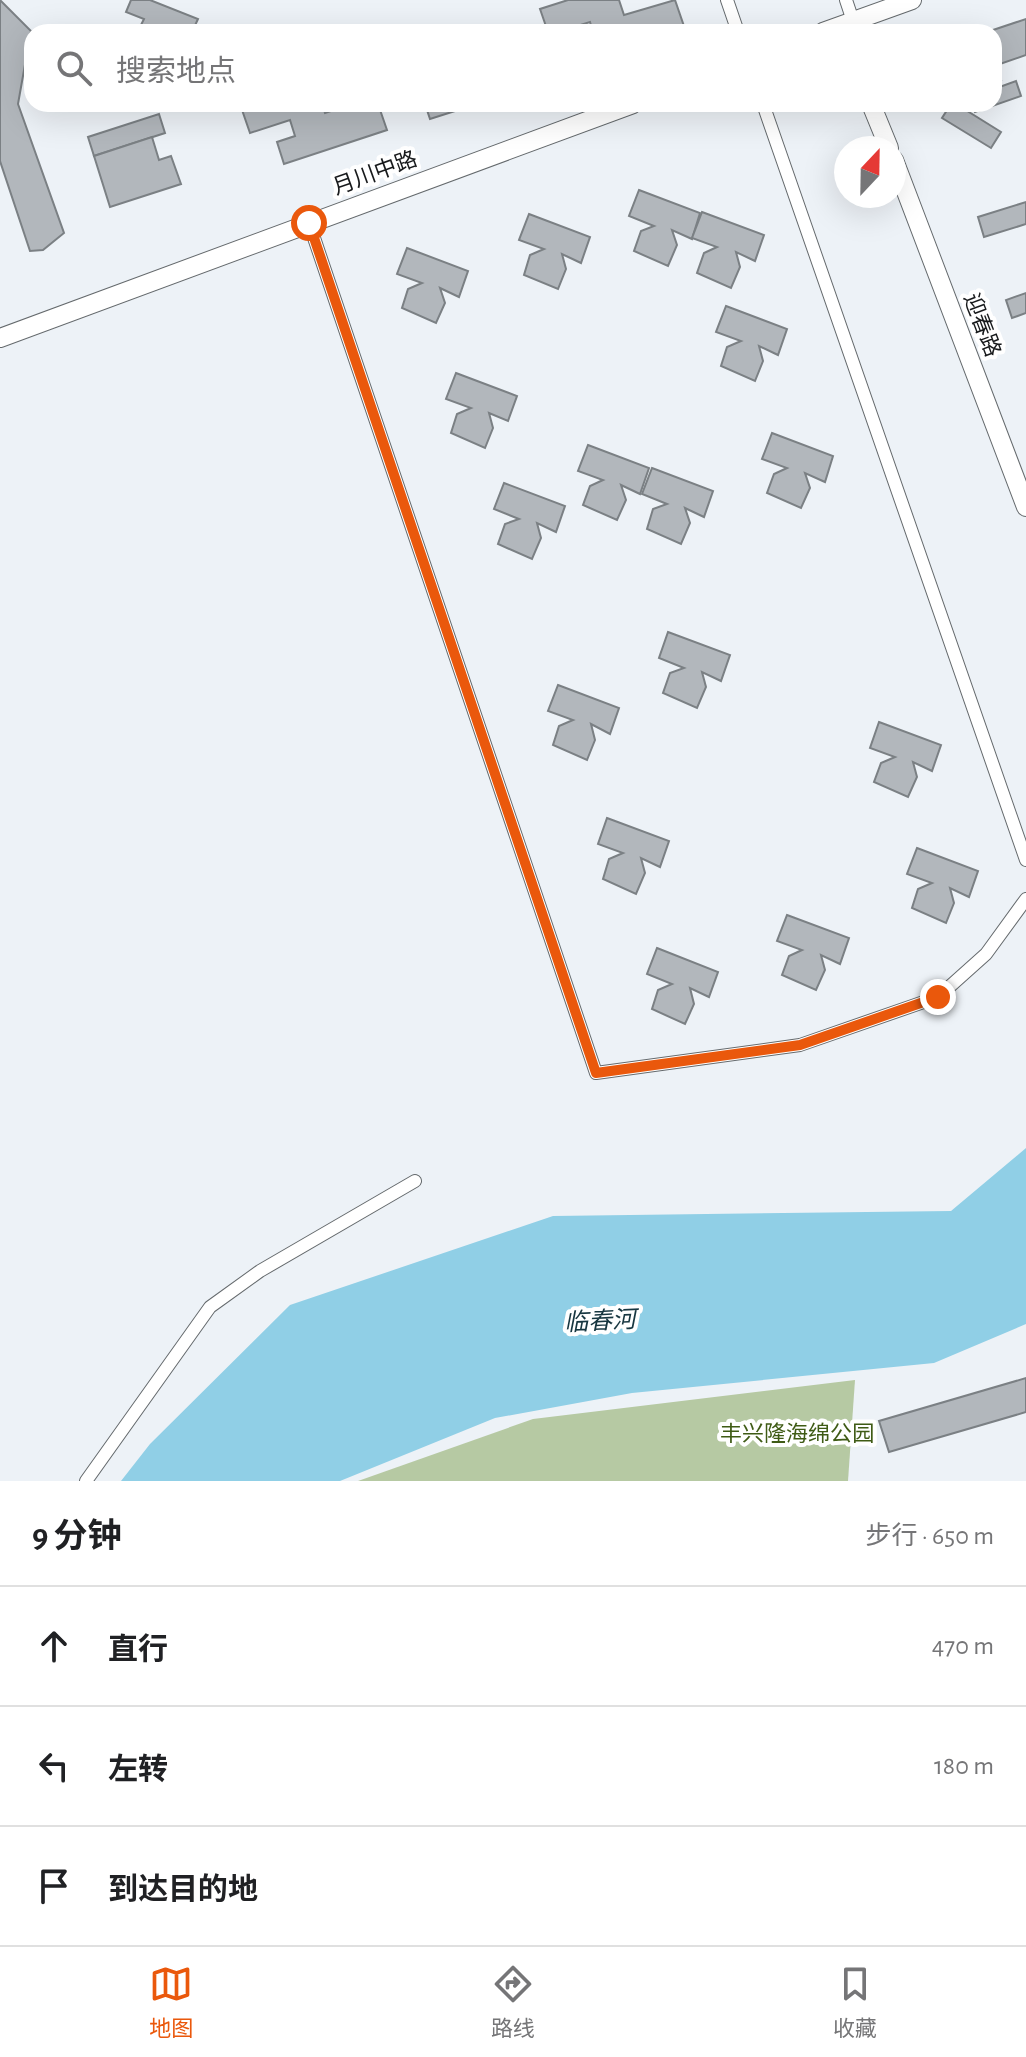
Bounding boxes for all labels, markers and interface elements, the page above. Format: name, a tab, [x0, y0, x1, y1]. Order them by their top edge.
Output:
search box	[24, 24, 1002, 112]
icon: search	[52, 46, 96, 90]
text: 搜索地点	[116, 57, 236, 87]
north arrow	[834, 136, 906, 208]
street label: 月川中路	[330, 147, 420, 198]
route start	[291, 205, 327, 241]
street label: 迎春路	[960, 290, 1005, 360]
route end	[920, 979, 956, 1015]
water label: 临春河	[563, 1306, 641, 1336]
park label: 丰兴隆海绵公园	[720, 1422, 874, 1445]
text: 9 分钟	[32, 1520, 122, 1554]
text: 步行 · 650 m	[866, 1523, 994, 1549]
icon: ahead	[32, 1624, 76, 1668]
text: 470 m	[932, 1633, 994, 1659]
text: 直行	[108, 1635, 168, 1665]
icon: left	[32, 1744, 76, 1788]
text: 180 m	[934, 1753, 994, 1779]
text: 左转	[108, 1755, 168, 1785]
icon: arrive	[32, 1864, 76, 1908]
text: 到达目的地	[108, 1875, 258, 1905]
tab: 地图	[149, 1962, 193, 2042]
tab: 路线	[491, 1962, 535, 2042]
tab: 收藏	[833, 1962, 877, 2042]

